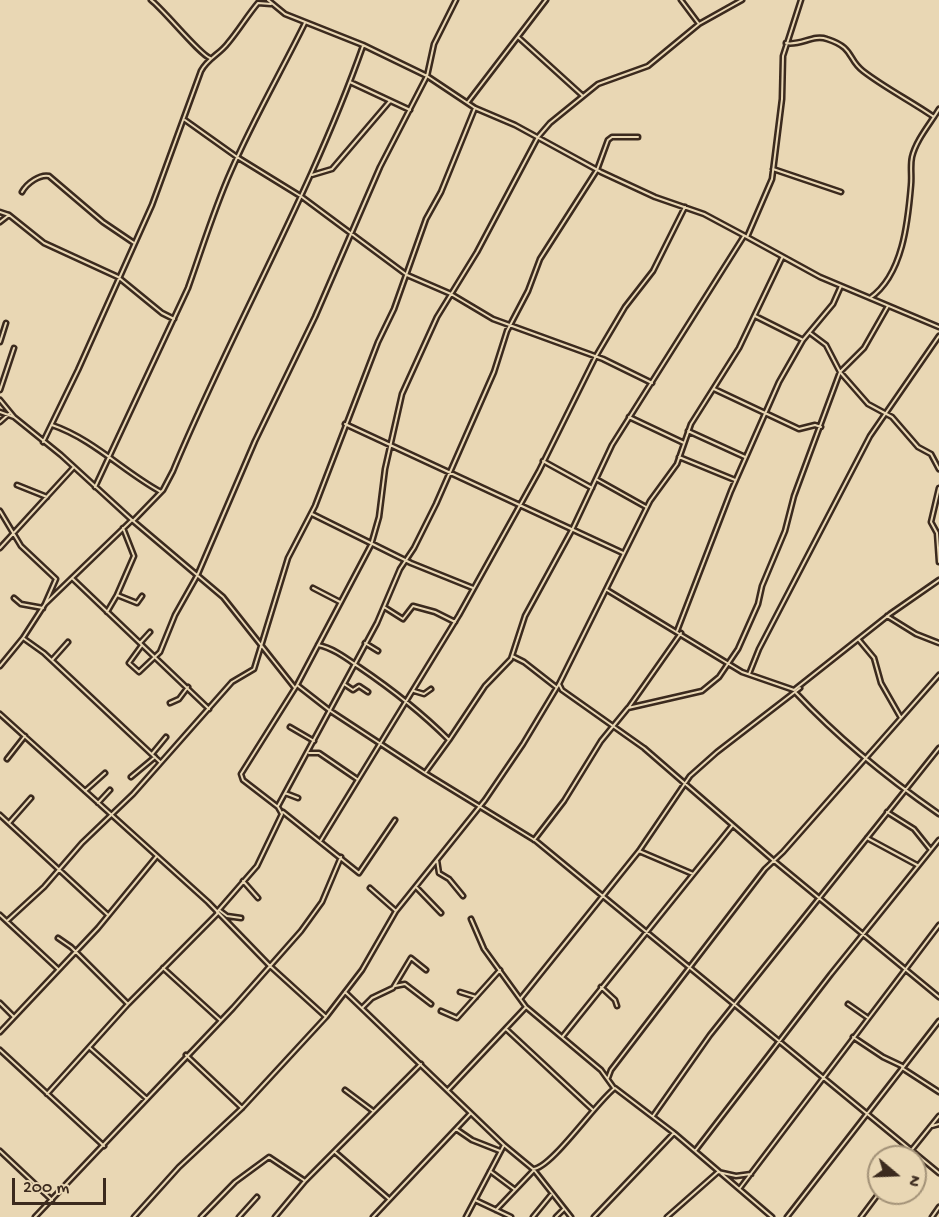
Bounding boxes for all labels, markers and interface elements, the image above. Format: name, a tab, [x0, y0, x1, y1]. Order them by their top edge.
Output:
north arrow	[867, 1145, 927, 1205]
scale bar	[15, 1166, 110, 1204]
text: N	[902, 1172, 923, 1188]
text: 200 m	[23, 1178, 69, 1199]

